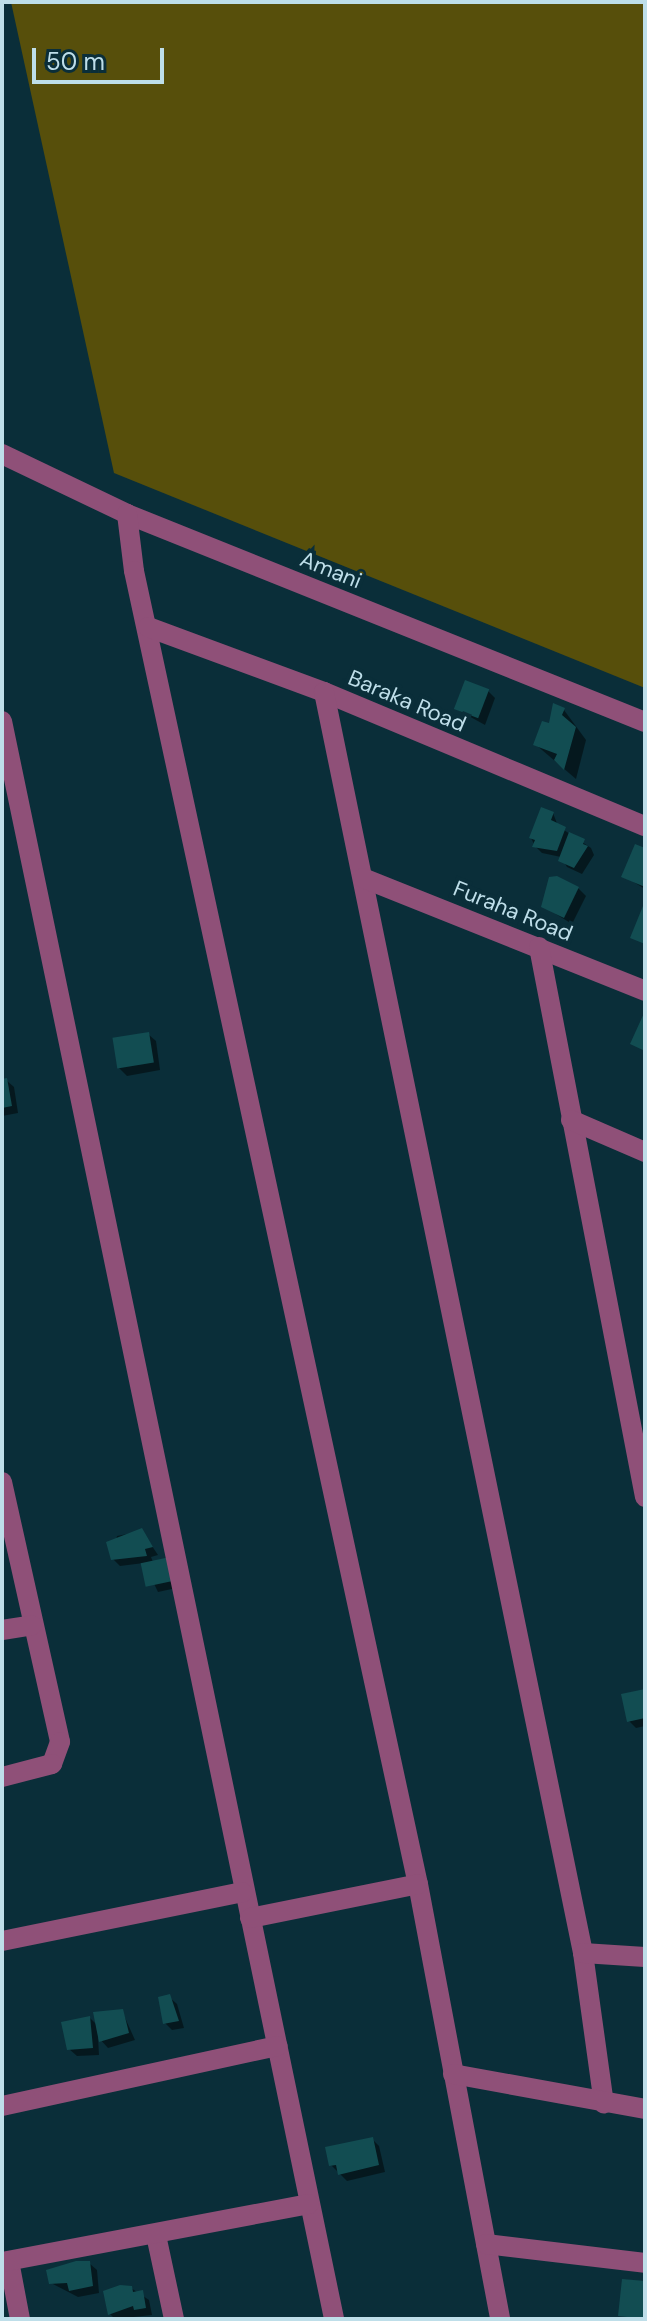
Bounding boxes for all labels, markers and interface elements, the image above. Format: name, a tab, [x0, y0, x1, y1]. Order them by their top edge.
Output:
scale bar	[36, 32, 168, 82]
text: 50 m	[46, 46, 105, 77]
street label: Amani	[296, 546, 366, 594]
street label: Baraka Road	[344, 664, 470, 738]
street label: Furaha Road	[450, 875, 576, 947]

